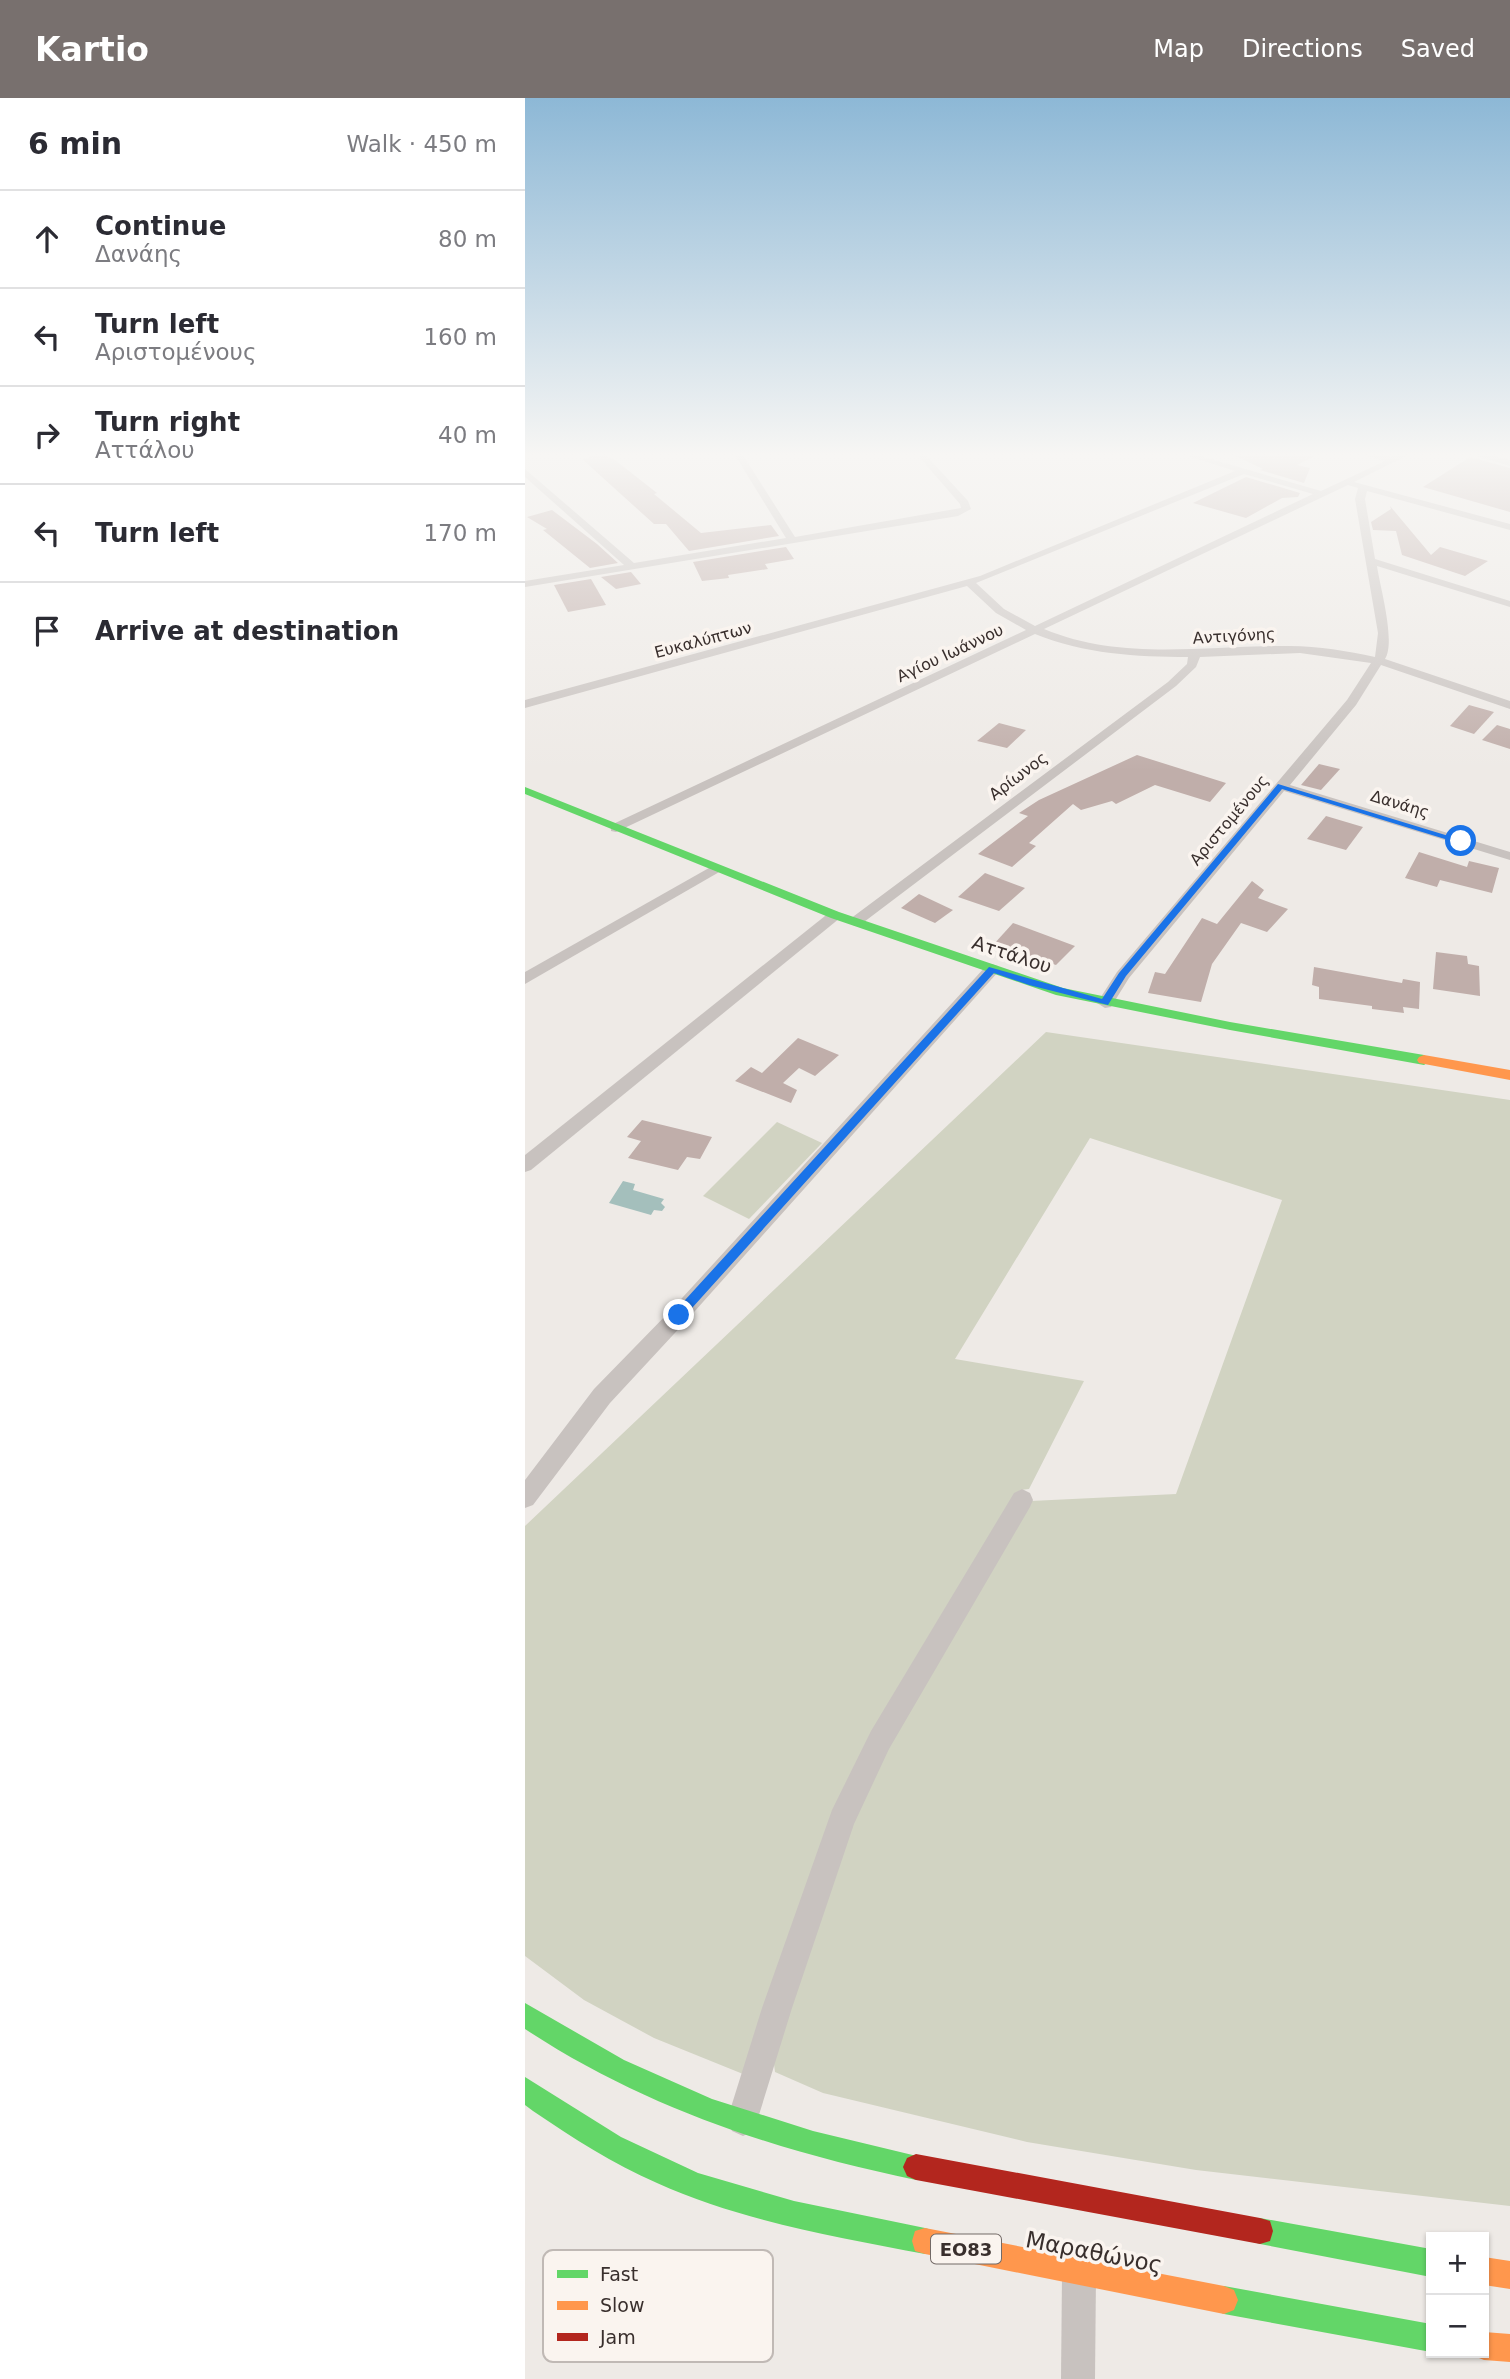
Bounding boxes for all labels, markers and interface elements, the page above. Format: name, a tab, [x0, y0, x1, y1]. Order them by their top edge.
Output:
text: Kartio	[35, 30, 149, 69]
text: Map	[1153, 35, 1204, 63]
text: Directions	[1242, 35, 1363, 63]
text: Saved	[1401, 35, 1475, 63]
text: 6 min	[28, 126, 122, 161]
text: Walk · 450 m	[346, 131, 497, 157]
text: Continue	[95, 211, 226, 241]
icon: ahead	[28, 220, 66, 258]
text: 80 m	[438, 226, 497, 252]
text: Δανάης	[95, 241, 182, 267]
text: Turn left	[95, 309, 219, 339]
icon: left	[28, 318, 66, 356]
text: 160 m	[423, 324, 497, 350]
text: Αριστομένους	[95, 339, 256, 365]
text: Turn right	[95, 407, 240, 437]
icon: right	[28, 416, 66, 454]
text: 40 m	[438, 422, 497, 448]
text: Αττάλου	[95, 437, 195, 463]
icon: left	[28, 514, 66, 552]
text: Turn left	[95, 518, 219, 548]
text: 170 m	[423, 520, 497, 546]
icon: arrive	[28, 612, 66, 650]
text: Arrive at destination	[95, 616, 399, 646]
street label: Ευκαλύπτων	[652, 618, 754, 662]
street label: Αγίου Ιωάννου	[894, 620, 1006, 686]
street label: Αντιγόνης	[1192, 624, 1276, 648]
street label: Αρίωνος	[985, 748, 1051, 804]
street label: Αριστομένους	[1186, 771, 1272, 869]
street label: Δανάης	[1368, 786, 1432, 822]
route start	[1445, 825, 1476, 856]
street label: Αττάλου	[969, 931, 1055, 977]
route end	[663, 1299, 694, 1330]
street label: Μαραθώνος	[1024, 2226, 1164, 2278]
map controls	[1426, 2232, 1489, 2358]
button: +	[1426, 2232, 1489, 2295]
road number: ΕΟ83	[931, 2234, 1001, 2264]
legend	[543, 2250, 773, 2362]
text: Fast	[600, 2263, 638, 2285]
text: Slow	[600, 2294, 645, 2316]
button: −	[1426, 2295, 1489, 2358]
text: Jam	[599, 2326, 636, 2348]

